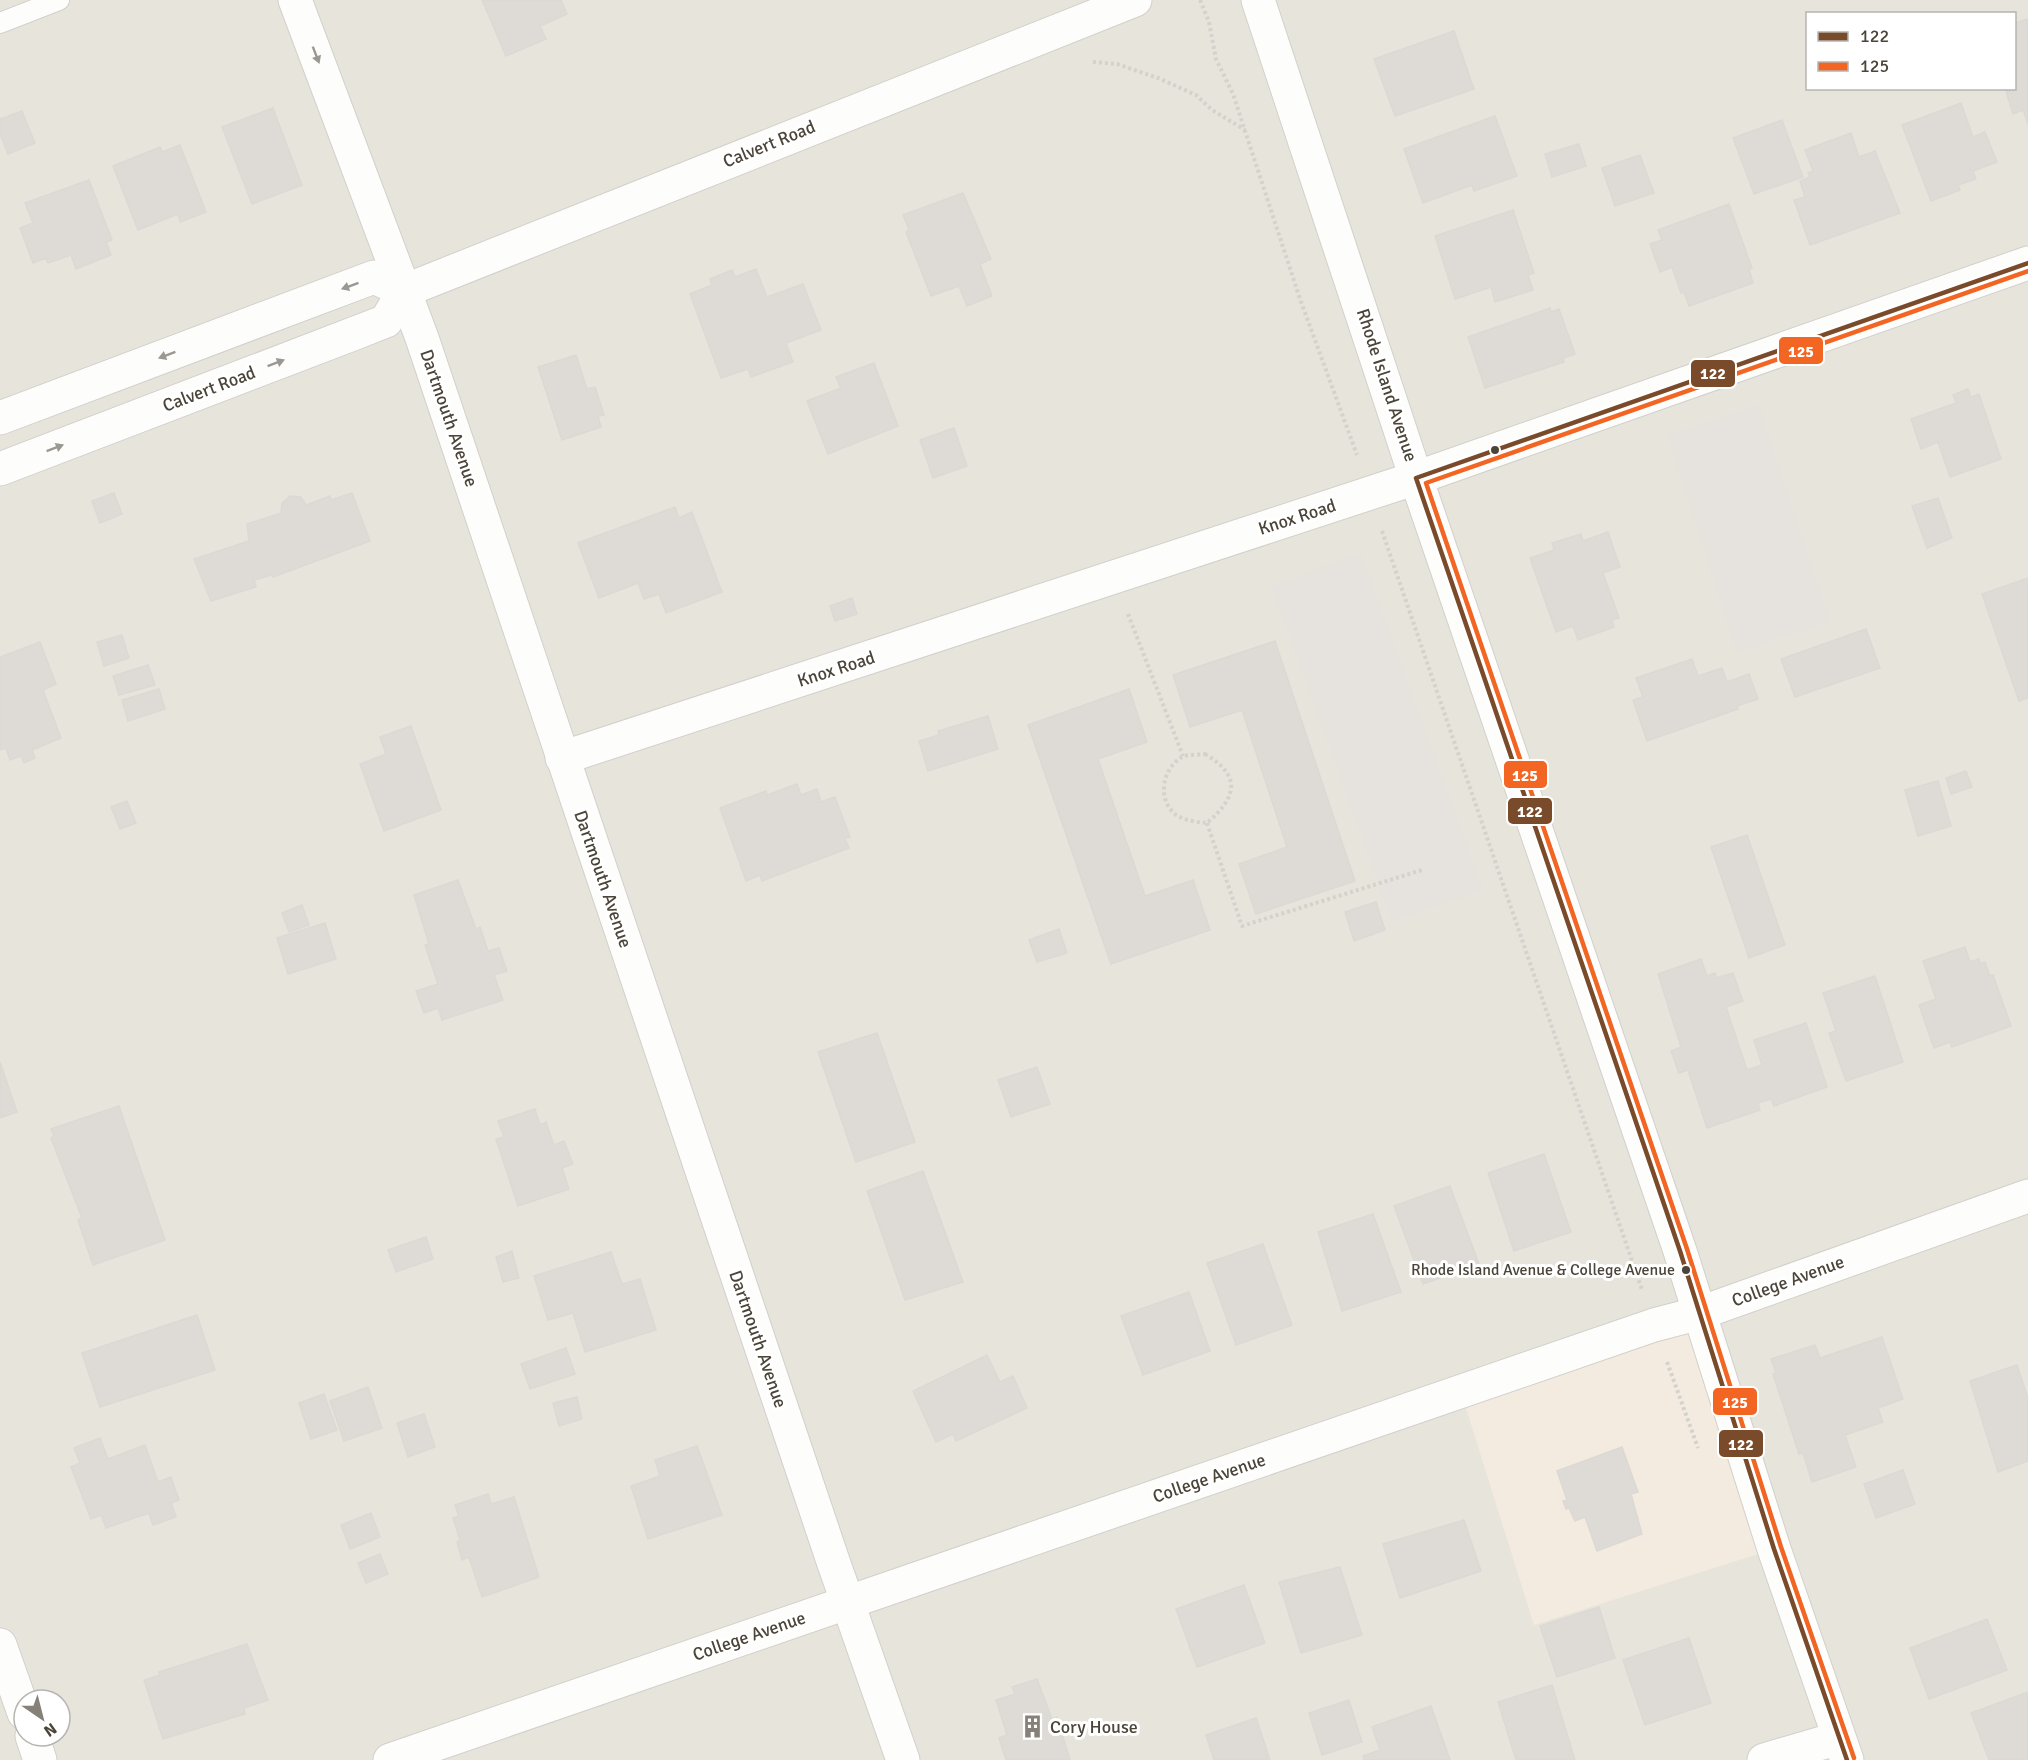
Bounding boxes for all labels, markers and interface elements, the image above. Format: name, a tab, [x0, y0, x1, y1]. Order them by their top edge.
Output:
legend	[1806, 12, 2016, 90]
text: 122	[1860, 25, 1889, 47]
one-way arrow	[311, 46, 321, 64]
text: 125	[1860, 55, 1889, 77]
street label: Calvert Road	[720, 115, 818, 173]
one-way arrow	[341, 282, 359, 292]
street label: Rhode Island Avenue	[1352, 306, 1422, 464]
line badge: 125	[1778, 336, 1824, 365]
text: 125	[1788, 342, 1814, 362]
street label: Dartmouth Avenue	[415, 346, 483, 490]
one-way arrow	[158, 350, 176, 360]
one-way arrow	[267, 358, 285, 368]
line badge: 122	[1690, 359, 1736, 388]
street label: Calvert Road	[159, 361, 259, 417]
text: 122	[1700, 364, 1726, 384]
one-way arrow	[46, 443, 64, 453]
unlabelled marker	[1489, 444, 1501, 456]
street label: Knox Road	[1255, 494, 1339, 540]
street label: Knox Road	[794, 646, 878, 692]
line badge: 125	[1503, 760, 1548, 789]
text: 125	[1512, 766, 1538, 786]
line badge: 122	[1507, 797, 1553, 825]
text: 122	[1517, 802, 1543, 822]
street label: Dartmouth Avenue	[569, 807, 637, 951]
street label: College Avenue	[1729, 1250, 1847, 1312]
place label: Rhode Island Avenue & College Avenue	[1411, 1260, 1675, 1280]
marker: Rhode Island Avenue & College Avenue	[1680, 1264, 1692, 1276]
street label: Dartmouth Avenue	[724, 1267, 792, 1411]
line badge: 125	[1712, 1387, 1758, 1416]
text: 125	[1722, 1393, 1748, 1413]
line badge: 122	[1718, 1429, 1764, 1458]
text: 122	[1728, 1435, 1754, 1455]
street label: College Avenue	[1150, 1448, 1268, 1508]
street label: College Avenue	[690, 1606, 808, 1666]
north arrow	[12, 1688, 72, 1748]
building icon: Cory House	[1019, 1714, 1045, 1740]
place label: Cory House	[1050, 1716, 1138, 1738]
text: N	[40, 1718, 60, 1741]

